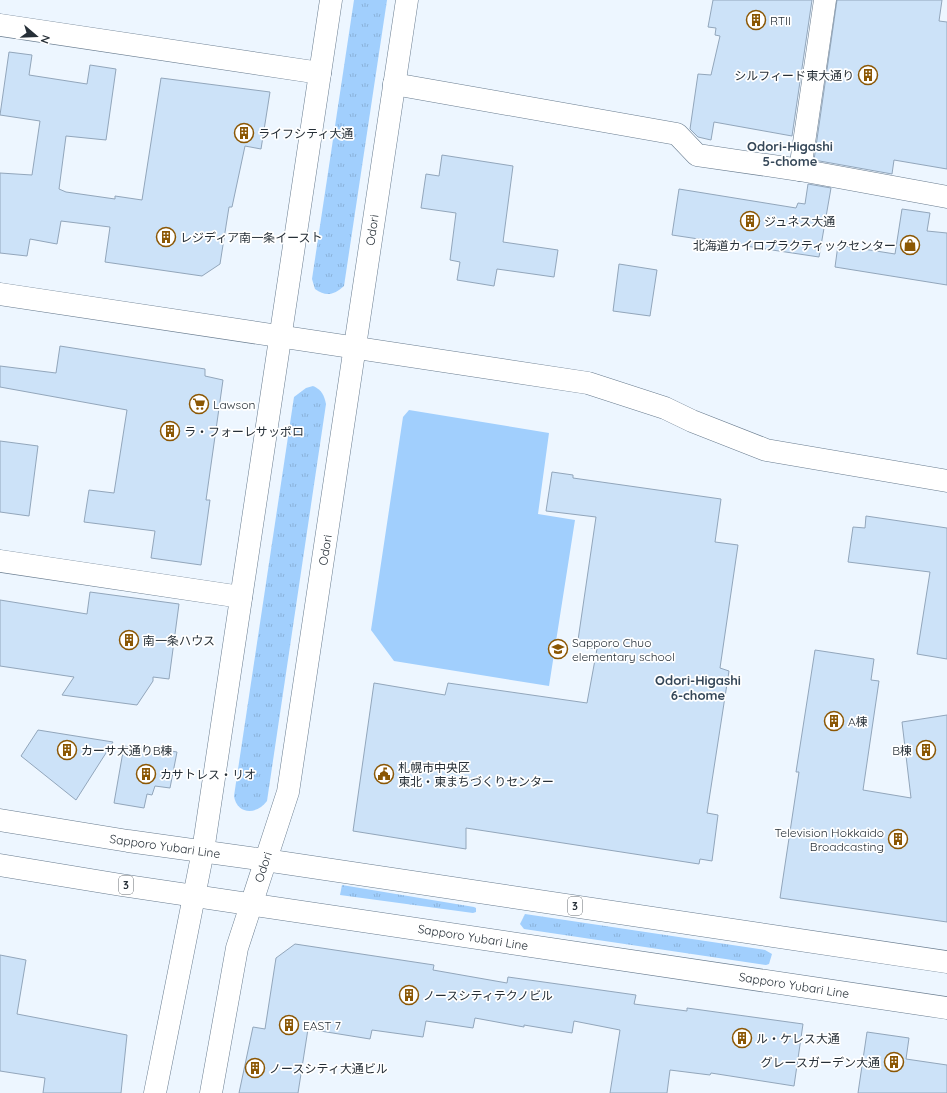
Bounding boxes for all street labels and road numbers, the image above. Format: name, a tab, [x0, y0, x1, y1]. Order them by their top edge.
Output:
street label: Odori	[362, 214, 382, 246]
street label: Odori	[315, 534, 335, 566]
street label: Sapporo Yubari Line	[109, 831, 222, 861]
street label: Odori	[251, 850, 275, 884]
road number: 3	[119, 876, 133, 894]
road number: 3	[568, 897, 582, 915]
street label: Sapporo Yubari Line	[417, 921, 530, 953]
street label: Sapporo Yubari Line	[738, 969, 851, 1001]

